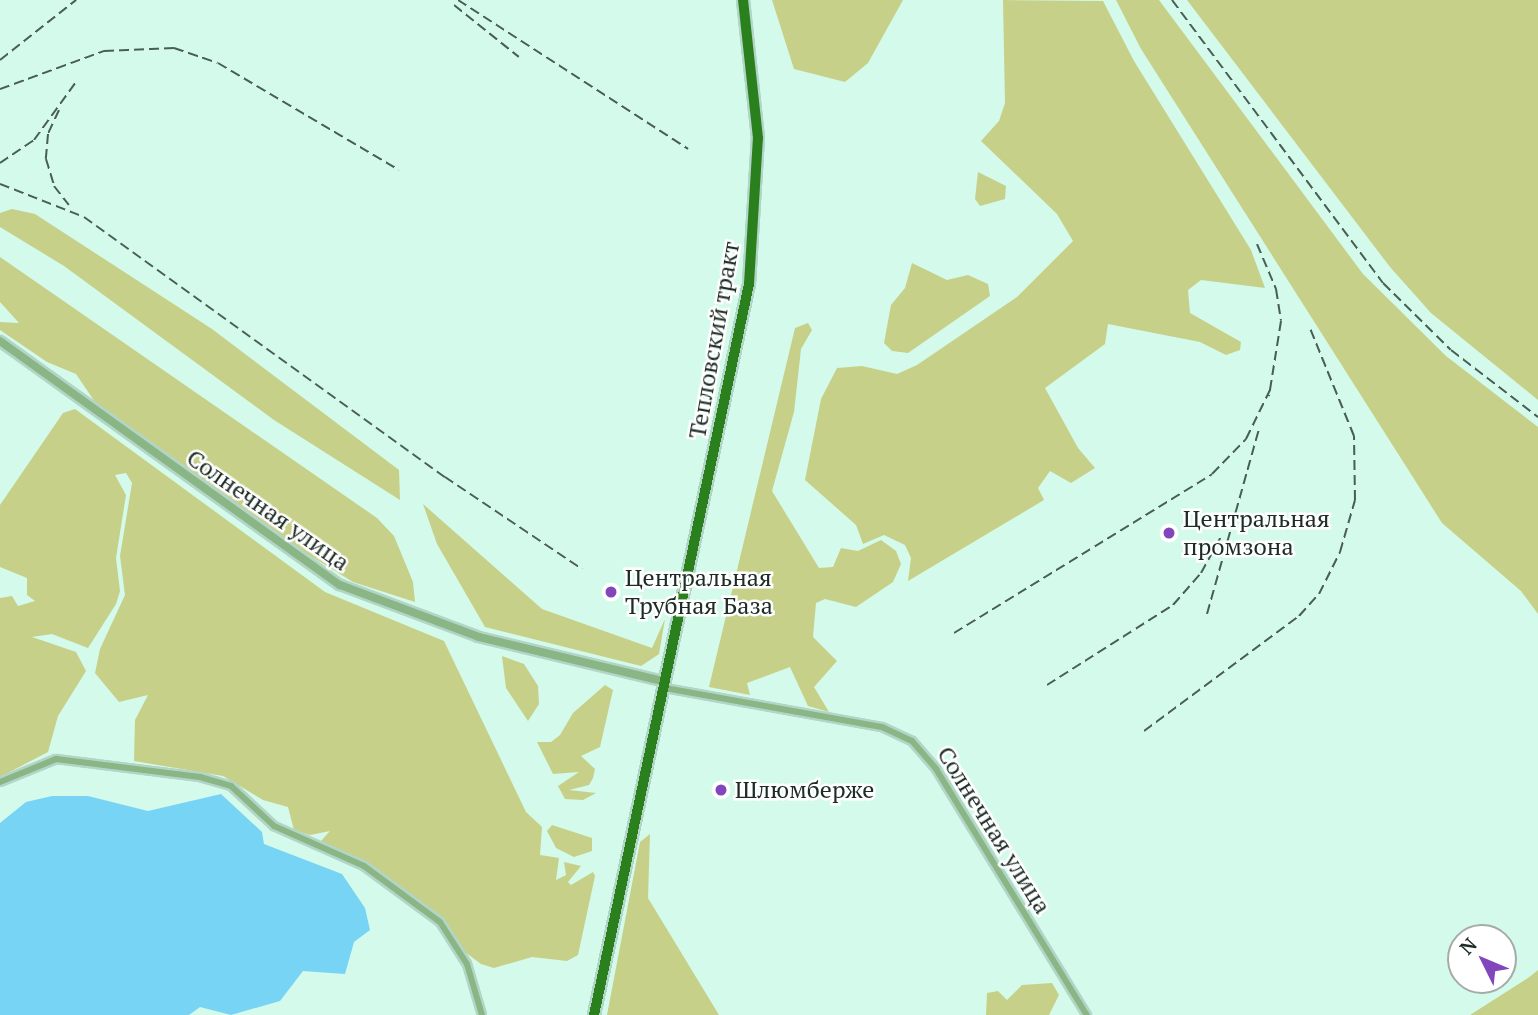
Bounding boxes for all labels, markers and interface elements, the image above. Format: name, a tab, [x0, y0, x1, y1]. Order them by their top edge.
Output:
street label: Тепловский тракт	[682, 239, 746, 441]
street label: Солнечная улица	[181, 443, 355, 577]
place label: Центральная промзона	[1183, 505, 1330, 561]
marker: Центральная промзона	[1161, 525, 1177, 541]
place label: Центральная Трубная База	[625, 564, 773, 620]
marker: Центральная Трубная База	[603, 584, 619, 600]
street label: Солнечная улица	[931, 741, 1057, 919]
place label: Шлюмберже	[735, 776, 874, 804]
marker: Шлюмберже	[713, 782, 729, 798]
north arrow	[1447, 924, 1517, 994]
text: N	[1454, 932, 1482, 959]

